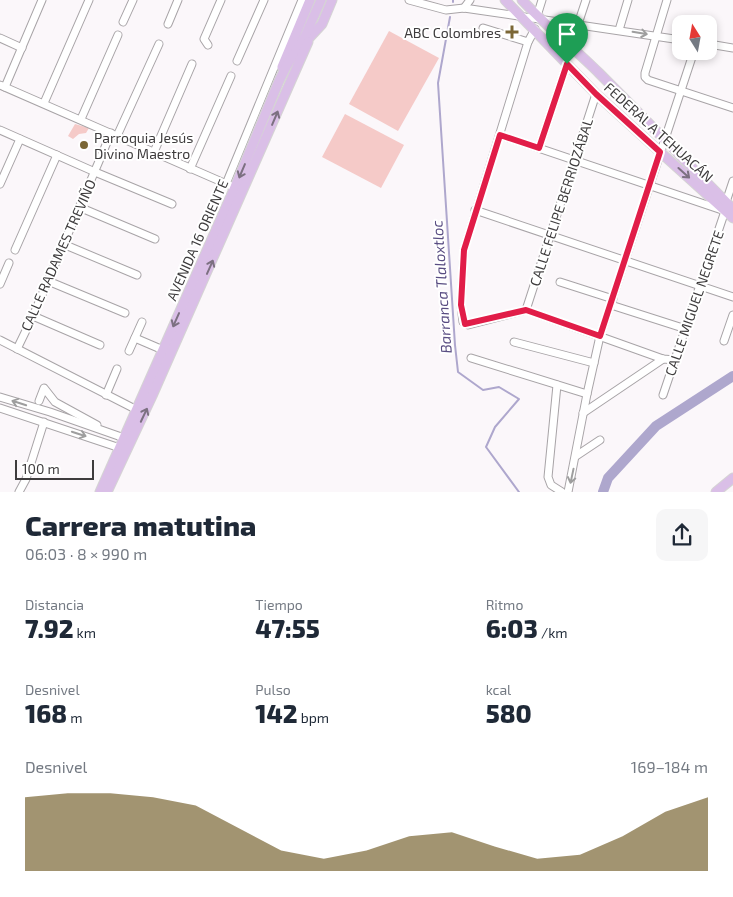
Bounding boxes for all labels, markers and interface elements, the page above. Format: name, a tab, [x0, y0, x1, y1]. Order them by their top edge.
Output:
pin	[546, 13, 588, 64]
north arrow	[672, 15, 718, 60]
map controls	[672, 15, 717, 60]
icon: arrive	[553, 20, 581, 48]
place label: ABC Colombres	[404, 24, 501, 41]
marker: ABC Colombres	[505, 25, 519, 39]
one-way arrow	[631, 29, 647, 39]
street label: FEDERAL A TEHUACÁN	[601, 79, 717, 185]
one-way arrow	[270, 111, 280, 126]
street label: CALLE FELIPE BERRIOZÁBAL	[526, 116, 596, 288]
place label: Parroquia Jesús Divino Maestro	[94, 129, 193, 162]
marker: Parroquia Jesús Divino Maestro	[78, 139, 90, 151]
one-way arrow	[236, 163, 246, 178]
one-way arrow	[677, 167, 690, 179]
street label: CALLE RADAMES TREVIÑO	[17, 177, 99, 333]
street label: AVENIDA 16 ORIENTE	[163, 177, 231, 303]
water label: Barranca Tlaloxtloc	[427, 220, 455, 354]
street label: CALLE MIGUEL NEGRETE	[661, 228, 727, 378]
one-way arrow	[205, 260, 215, 275]
one-way arrow	[171, 312, 181, 327]
one-way arrow	[12, 398, 28, 407]
one-way arrow	[139, 408, 149, 423]
one-way arrow	[71, 430, 87, 440]
scale bar	[15, 457, 94, 480]
text: 100 m	[22, 460, 60, 477]
one-way arrow	[566, 468, 576, 484]
text: Carrera matutina	[25, 508, 256, 542]
button: share	[656, 509, 708, 561]
text: 06:03 · 8 × 990 m	[25, 544, 147, 563]
text: Distancia	[25, 596, 84, 613]
text: Tiempo	[255, 596, 303, 613]
text: Ritmo	[486, 596, 523, 613]
text: 7.92	[25, 613, 74, 643]
text: 47:55	[255, 613, 320, 643]
text: 6:03	[486, 613, 538, 643]
text: km	[74, 624, 96, 641]
text: /km	[538, 624, 568, 641]
text: Desnivel	[25, 681, 80, 698]
text: Pulso	[255, 681, 291, 698]
text: kcal	[486, 681, 511, 698]
text: 168	[25, 698, 67, 728]
text: 142	[255, 698, 298, 728]
text: 580	[486, 698, 532, 728]
text: m	[67, 709, 82, 726]
text: bpm	[298, 709, 329, 726]
text: Desnivel	[25, 757, 87, 776]
text: 169–184 m	[631, 757, 708, 776]

